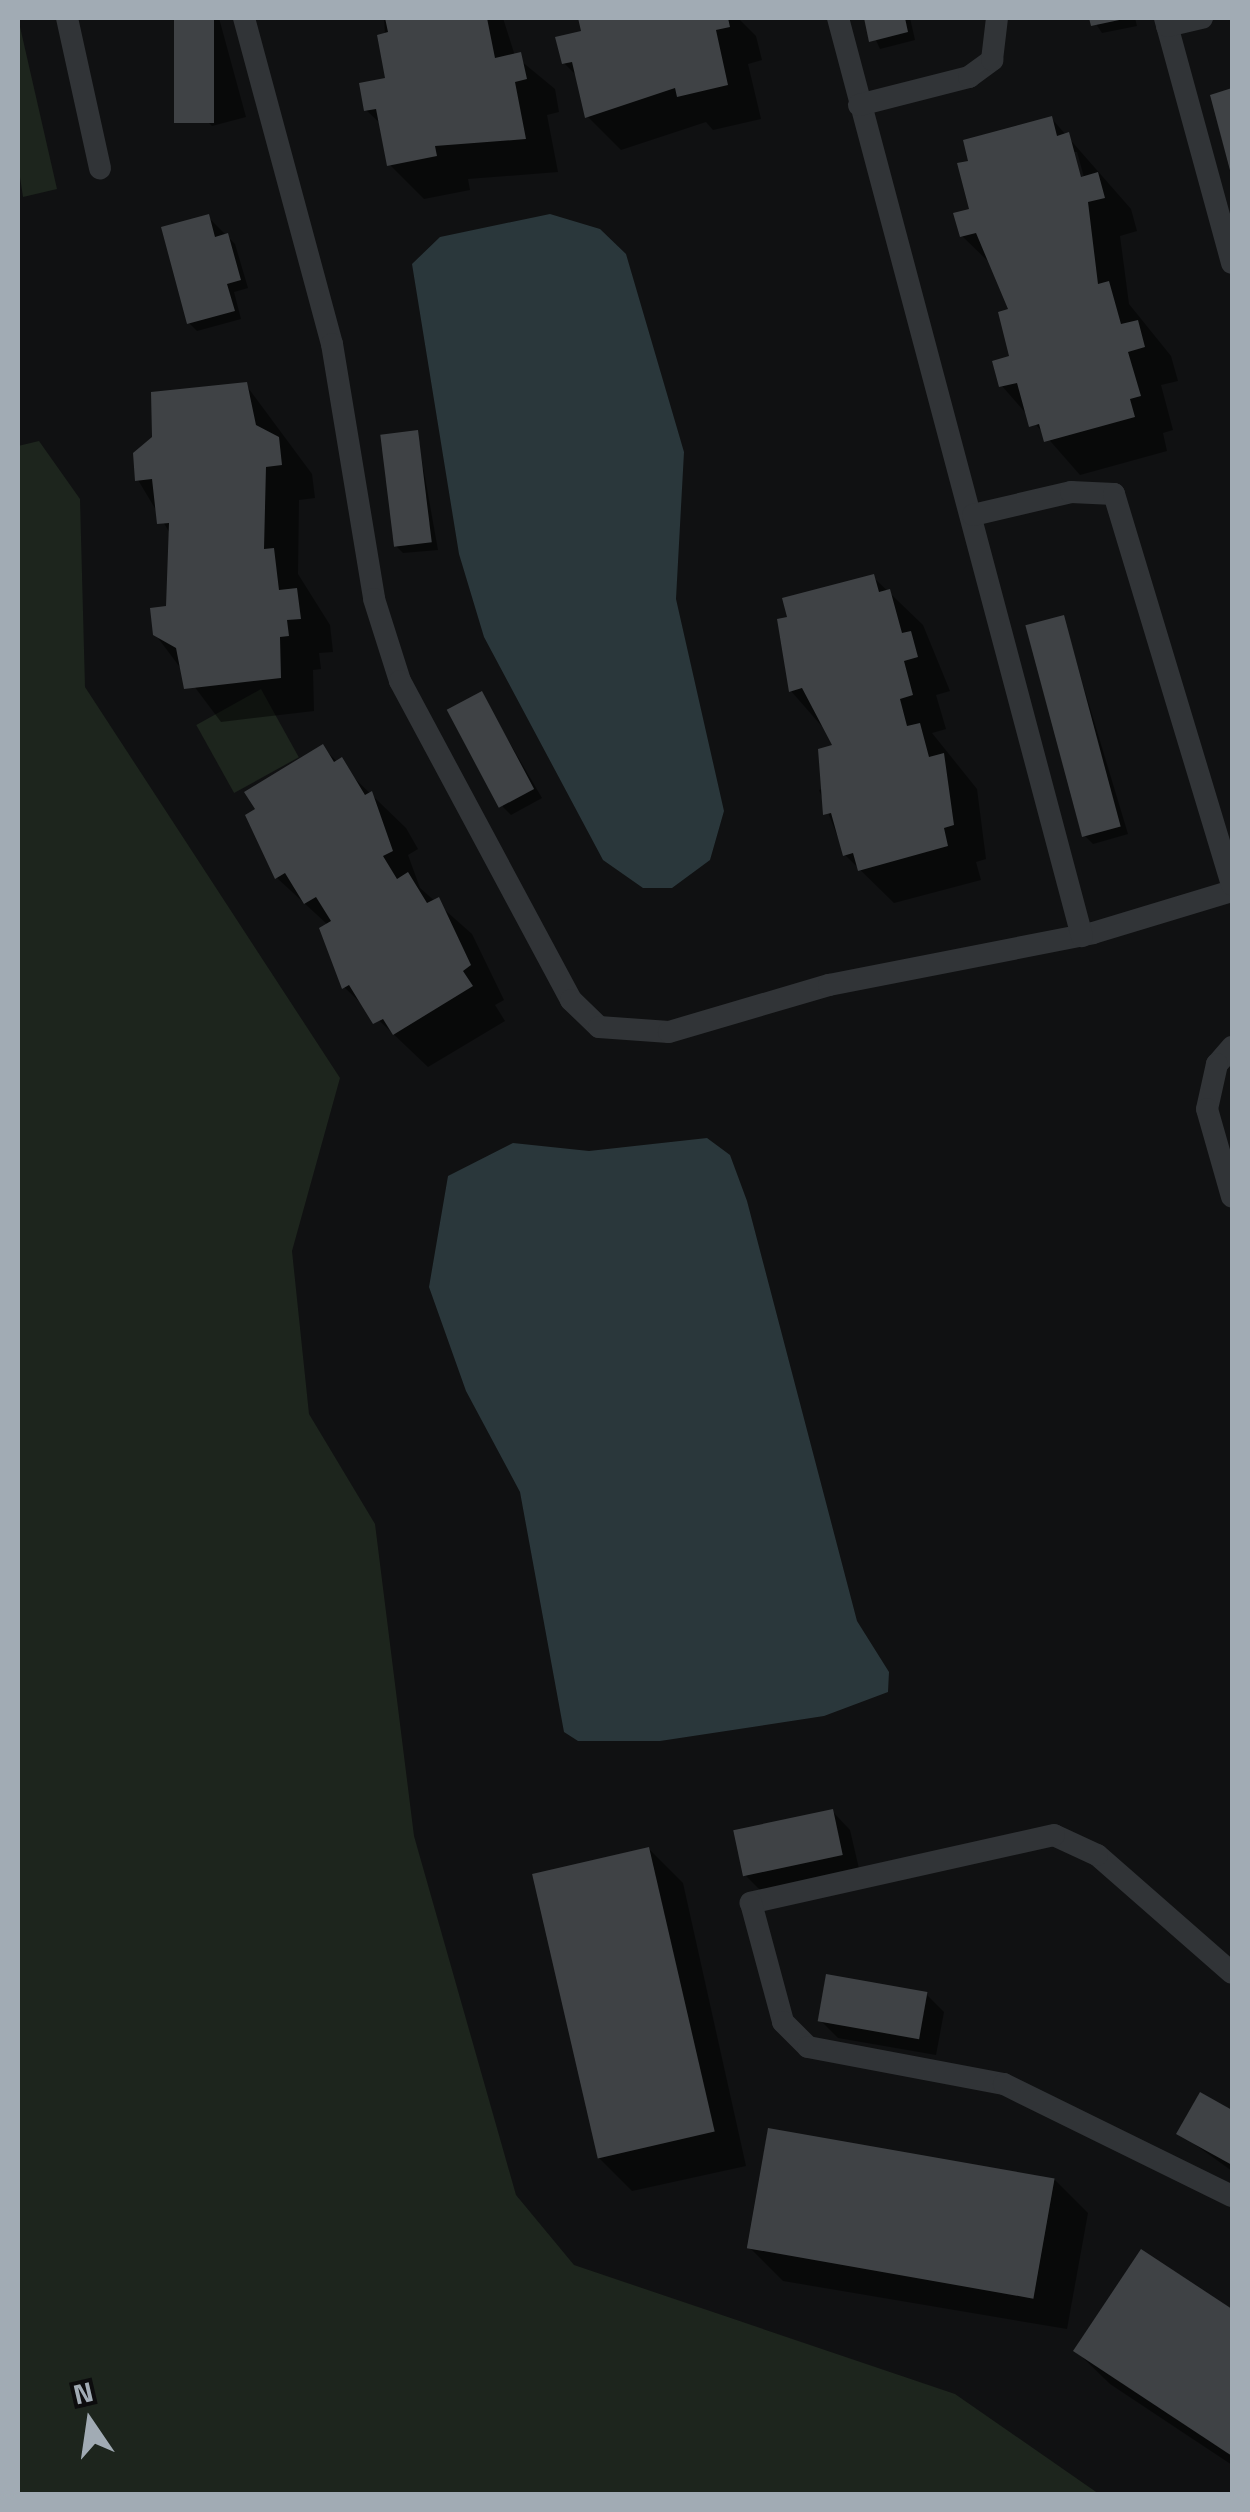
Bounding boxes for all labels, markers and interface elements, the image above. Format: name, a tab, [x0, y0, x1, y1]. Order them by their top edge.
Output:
text: N	[69, 2369, 97, 2415]
north arrow	[40, 2372, 140, 2472]

